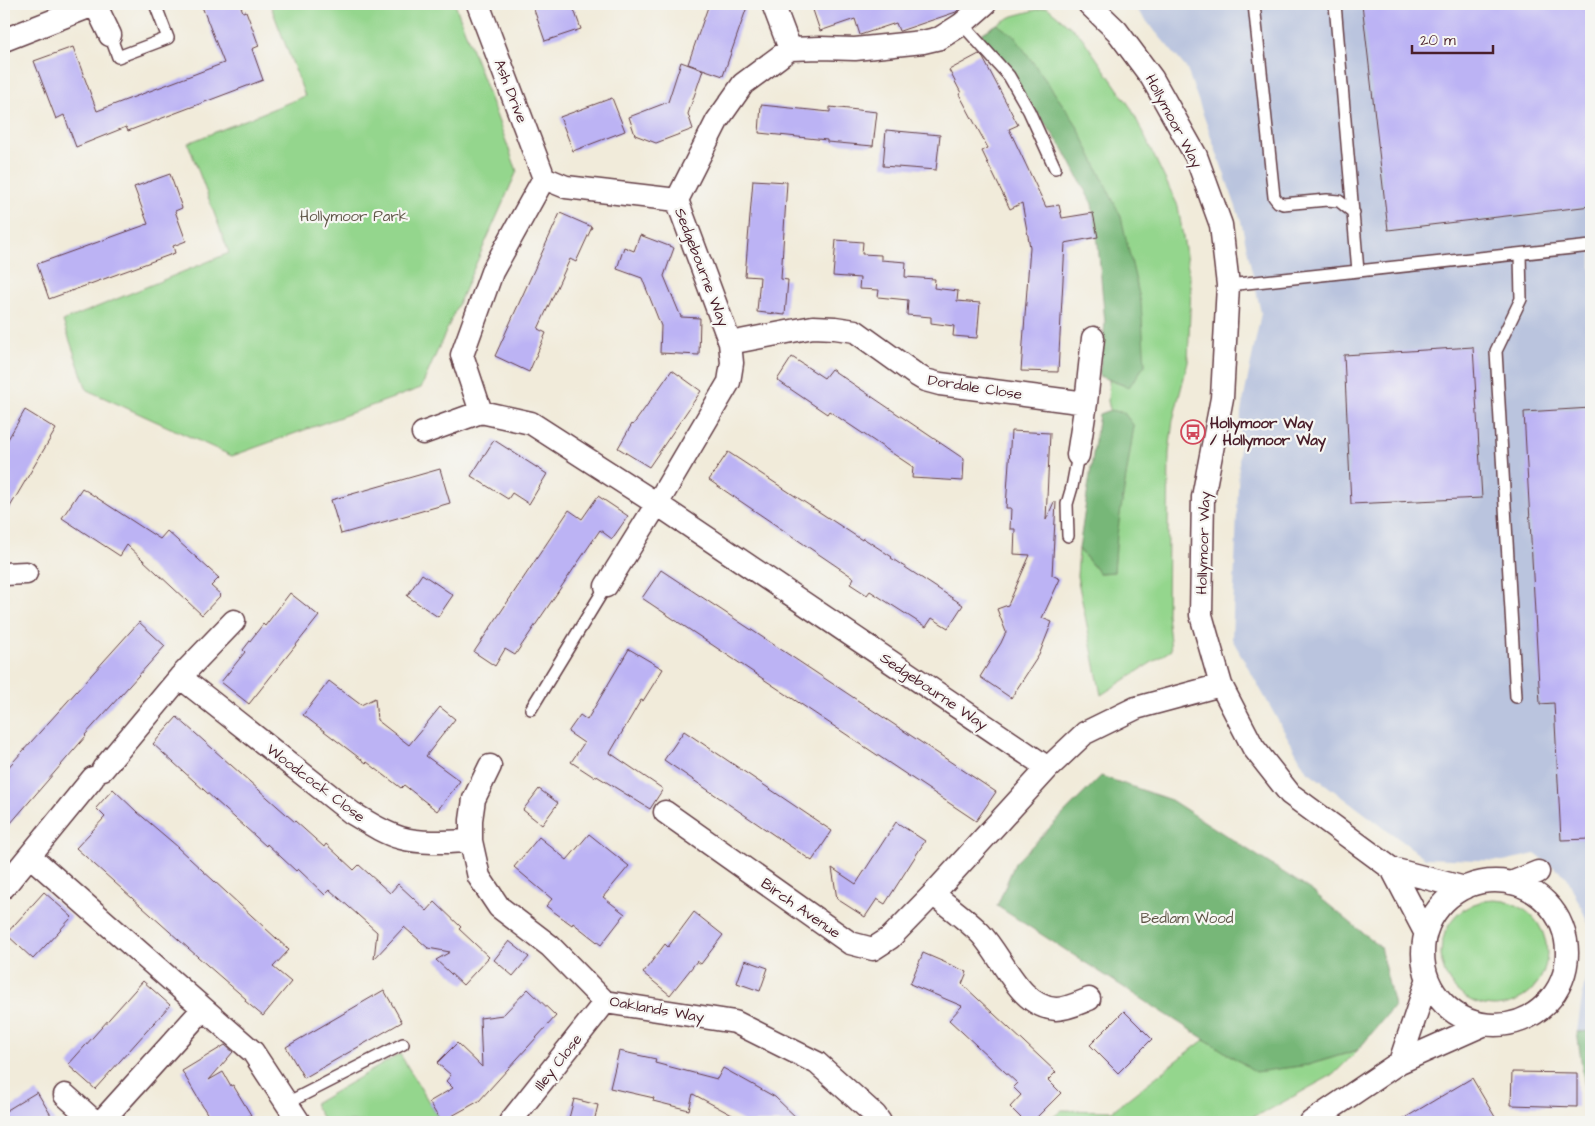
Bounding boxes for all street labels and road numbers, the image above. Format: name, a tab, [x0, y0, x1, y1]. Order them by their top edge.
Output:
street label: Ash Drive	[489, 56, 532, 126]
street label: Hollymoor Way	[1139, 71, 1207, 172]
street label: Sedgebourne Way	[668, 205, 734, 330]
street label: Dordale Close	[926, 370, 1024, 405]
street label: Hollymoor Way	[1191, 491, 1217, 595]
street label: Sedgebourne Way	[875, 648, 992, 736]
street label: Woodcock Close	[262, 739, 369, 827]
street label: Birch Avenue	[757, 873, 845, 944]
street label: Oaklands Way	[608, 991, 706, 1029]
street label: Illey Close	[530, 1030, 588, 1096]

